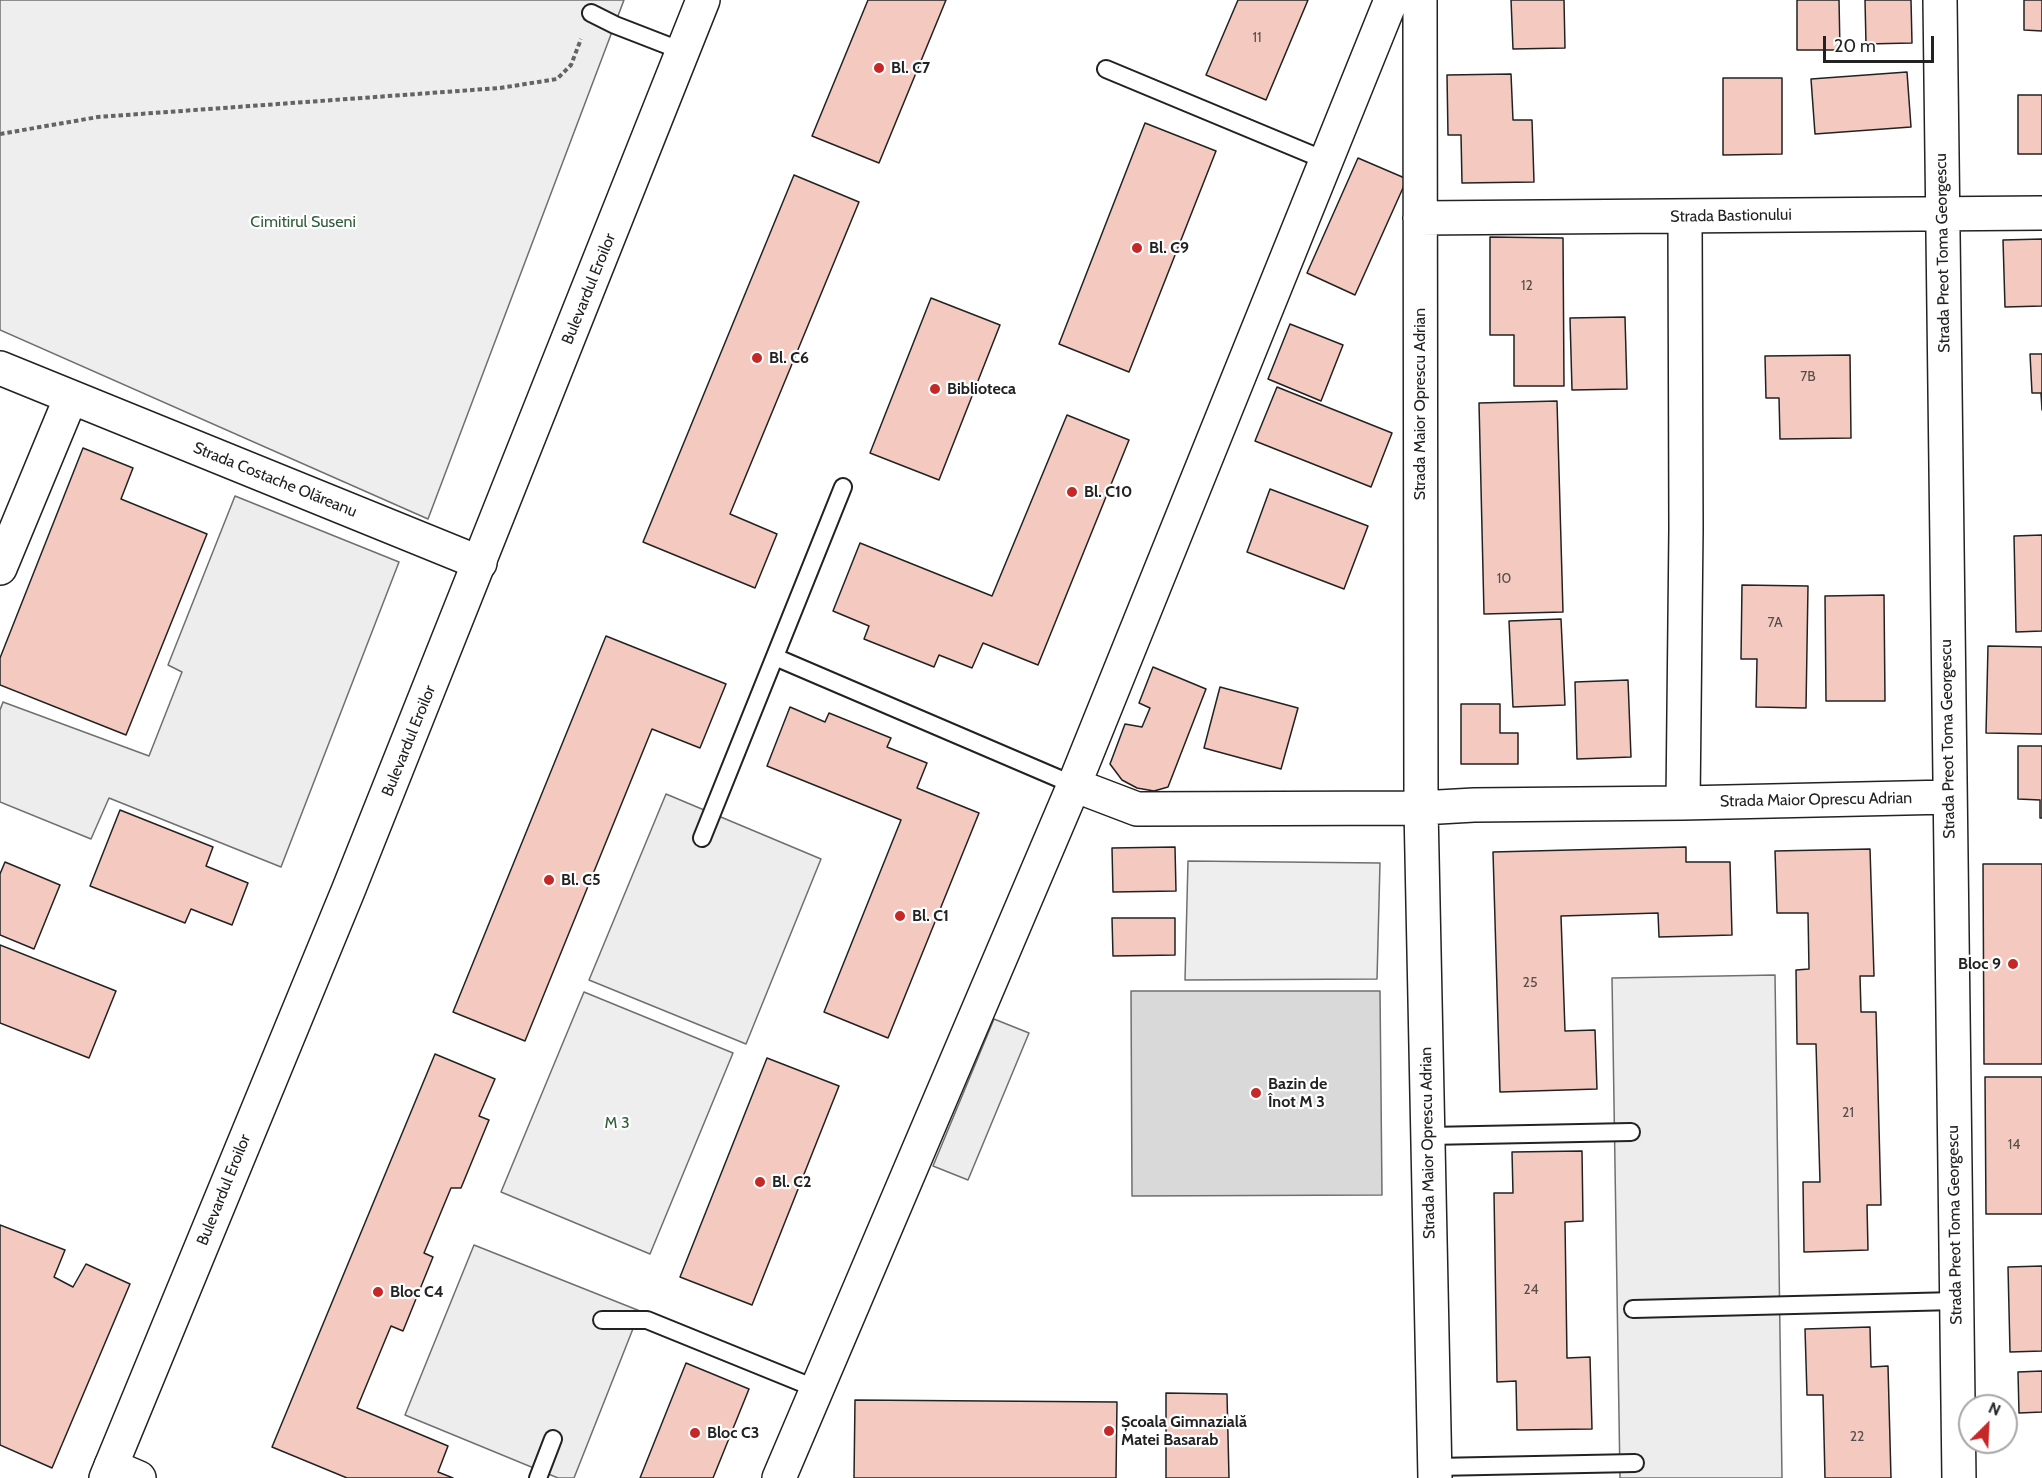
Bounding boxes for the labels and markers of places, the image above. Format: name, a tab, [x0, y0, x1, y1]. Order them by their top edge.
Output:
place label: Bl. C7	[891, 58, 930, 78]
marker: Bl. C7	[872, 61, 886, 75]
place label: Bl. C9	[1149, 238, 1189, 258]
marker: Bl. C9	[1130, 241, 1144, 255]
place label: Bl. C6	[769, 348, 809, 368]
marker: Bl. C6	[750, 351, 764, 365]
place label: Biblioteca	[947, 379, 1016, 399]
marker: Biblioteca	[928, 382, 942, 396]
place label: Bl. C10	[1084, 482, 1132, 502]
marker: Bl. C10	[1065, 485, 1079, 499]
place label: Bl. C5	[561, 870, 601, 890]
marker: Bl. C5	[542, 873, 556, 887]
place label: Bl. C1	[912, 906, 949, 926]
marker: Bl. C1	[893, 909, 907, 923]
place label: Bloc 9	[1958, 954, 2001, 974]
marker: Bloc 9	[2006, 957, 2020, 971]
place label: Bazin de Înot M 3	[1268, 1074, 1327, 1112]
marker: Bazin de Înot M 3	[1249, 1086, 1263, 1100]
place label: Bl. C2	[772, 1172, 811, 1192]
marker: Bl. C2	[753, 1175, 767, 1189]
place label: Bloc C4	[390, 1282, 444, 1302]
marker: Bloc C4	[371, 1285, 385, 1299]
place label: Școala Gimnazială Matei Basarab	[1121, 1412, 1247, 1450]
place label: Bloc C3	[707, 1423, 759, 1443]
marker: Școala Gimnazială Matei Basarab	[1102, 1424, 1116, 1438]
marker: Bloc C3	[688, 1426, 702, 1440]

